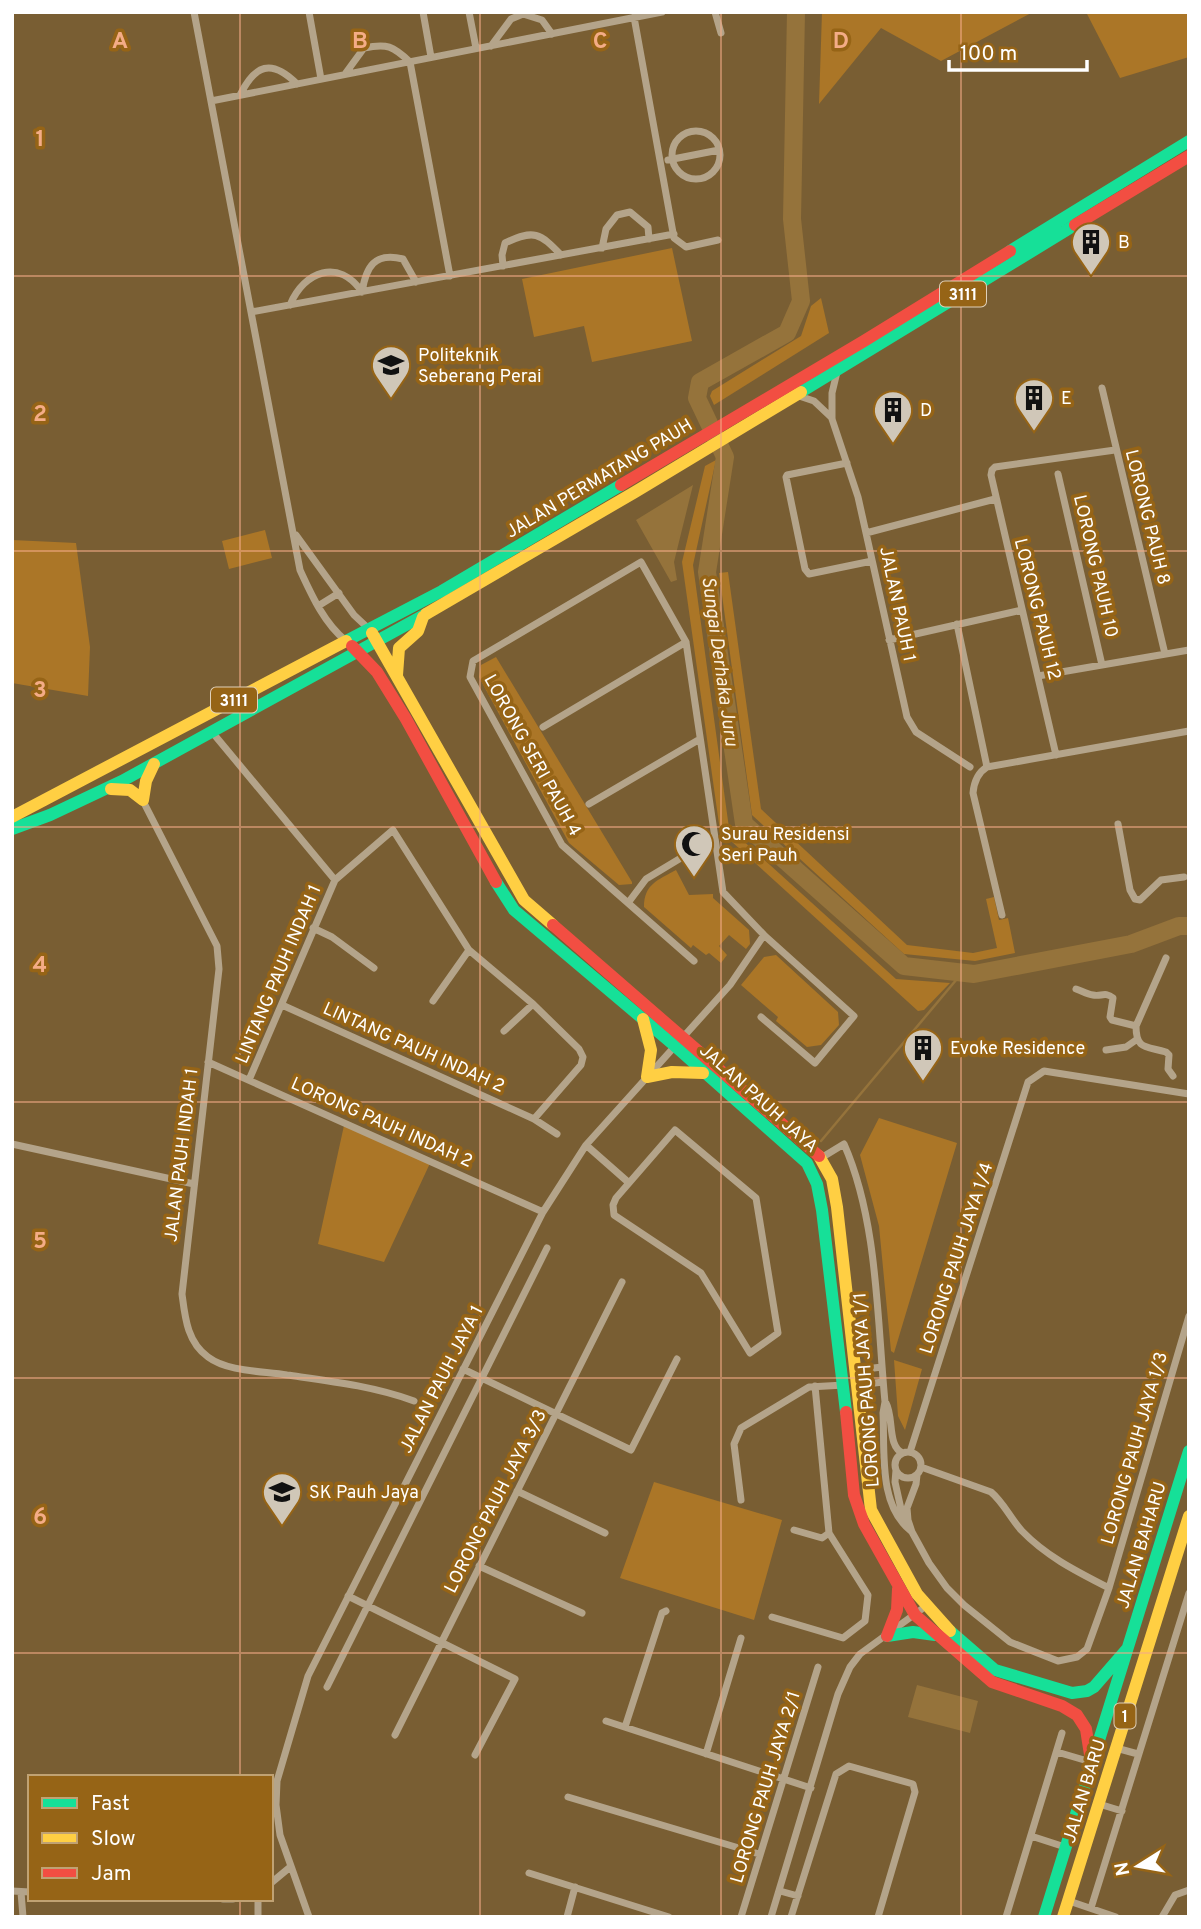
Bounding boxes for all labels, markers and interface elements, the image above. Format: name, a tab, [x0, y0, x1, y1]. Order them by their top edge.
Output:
text: A	[112, 28, 128, 57]
text: B	[352, 28, 368, 57]
text: C	[593, 28, 607, 57]
text: D	[833, 28, 849, 57]
scale bar	[949, 28, 1087, 72]
text: 100 m	[960, 41, 1017, 68]
text: 1	[35, 126, 45, 155]
building icon: B	[1070, 221, 1112, 276]
place label: B	[1118, 232, 1130, 255]
road number: 3111	[940, 282, 986, 306]
school or university icon: Politeknik Seberang Perai	[370, 344, 412, 399]
place label: Politeknik Seberang Perai	[418, 345, 541, 389]
building icon: E	[1013, 377, 1055, 432]
place label: E	[1061, 388, 1072, 411]
building icon: D	[872, 389, 914, 444]
place label: D	[920, 400, 932, 423]
text: 2	[33, 401, 47, 430]
street label: JALAN PERMATANG PAUH	[502, 414, 697, 544]
street label: LORONG PAUH 8	[1119, 447, 1174, 587]
street label: LORONG PAUH 10	[1067, 493, 1122, 640]
street label: LORONG PAUH 12	[1008, 536, 1065, 683]
street label: JALAN PAUH 1	[873, 545, 920, 664]
water label: Sungai Derhaka Juru	[695, 575, 743, 748]
street label: LORONG SERI PAUH 4	[478, 671, 586, 841]
text: 3	[33, 677, 47, 706]
road number: 3111	[211, 688, 257, 712]
mosque icon: Surau Residensi Seri Pauh	[673, 823, 715, 878]
place label: Surau Residensi Seri Pauh	[721, 824, 850, 868]
street label: LINTANG PAUH INDAH 1	[231, 882, 328, 1068]
text: 4	[33, 952, 47, 981]
street label: LINTANG PAUH INDAH 2	[319, 998, 508, 1099]
building icon: Evoke Residence	[902, 1027, 944, 1082]
place label: Evoke Residence	[950, 1038, 1085, 1061]
street label: JALAN PAUH JAYA	[694, 1040, 822, 1159]
street label: JALAN PAUH INDAH 1	[160, 1067, 205, 1243]
street label: LORONG PAUH INDAH 2	[287, 1073, 476, 1174]
street label: LORONG PAUH JAYA 1/4	[916, 1160, 999, 1357]
text: 5	[33, 1228, 47, 1257]
street label: LORONG PAUH JAYA 1/1	[849, 1292, 886, 1488]
street label: JALAN PAUH JAYA 1	[395, 1302, 489, 1457]
street label: LORONG PAUH JAYA 1/3	[1097, 1349, 1174, 1547]
street label: LORONG PAUH JAYA 3/3	[440, 1406, 553, 1597]
school or university icon: SK Pauh Jaya	[261, 1471, 303, 1526]
street label: JALAN BAHARU	[1112, 1479, 1173, 1612]
place label: SK Pauh Jaya	[309, 1482, 419, 1505]
text: 6	[33, 1504, 47, 1533]
street label: LORONG PAUH JAYA 2/1	[726, 1689, 807, 1886]
road number: 1	[1114, 1704, 1136, 1728]
street label: JALAN BARU	[1059, 1737, 1112, 1846]
legend	[28, 1775, 273, 1901]
text: Fast	[91, 1791, 130, 1818]
text: Slow	[91, 1826, 136, 1853]
north arrow	[1103, 1831, 1173, 1901]
text: N	[1110, 1860, 1136, 1878]
text: Jam	[91, 1861, 132, 1888]

